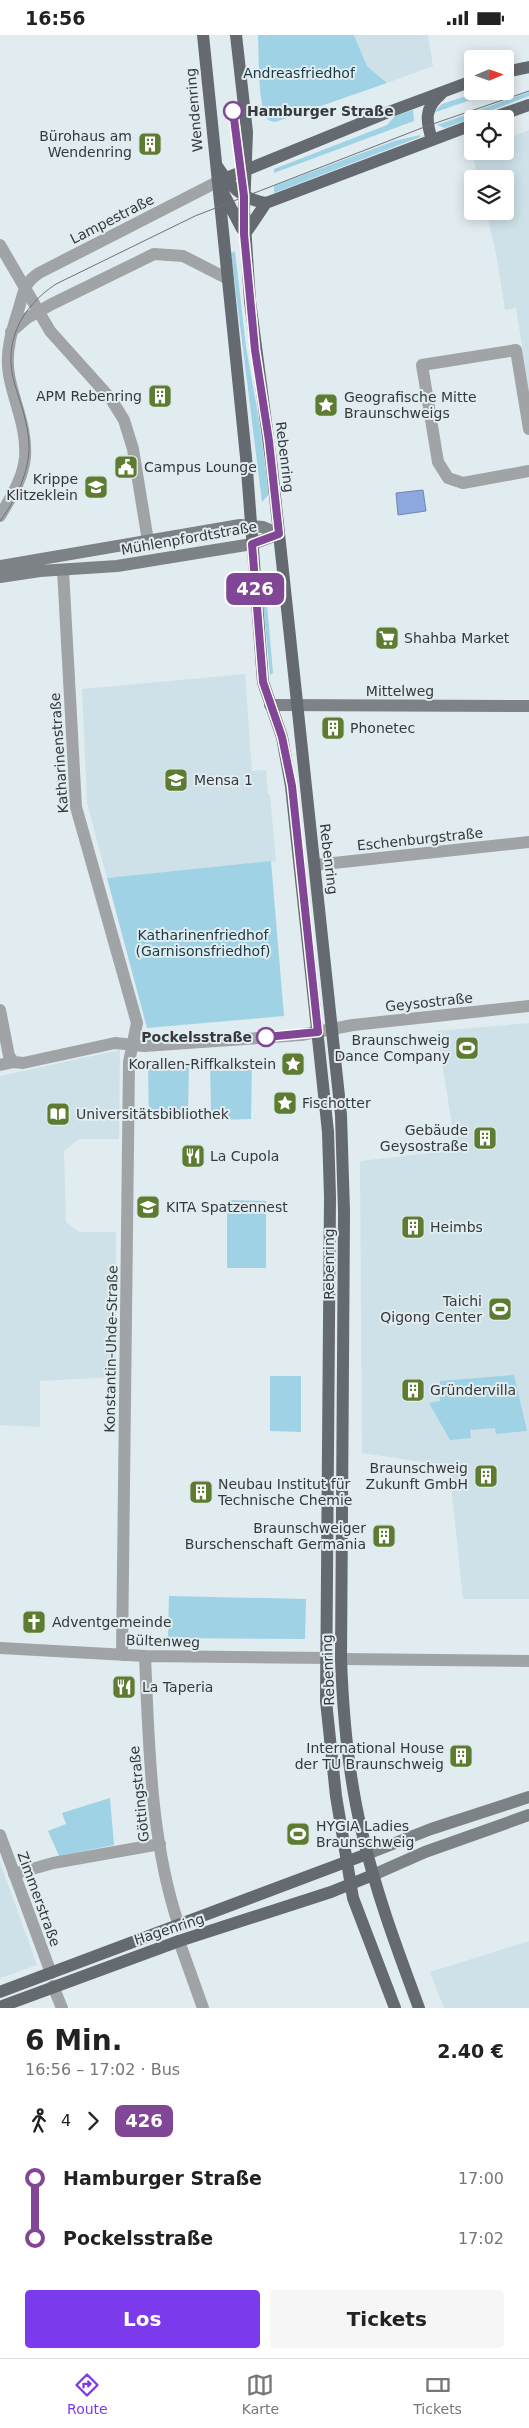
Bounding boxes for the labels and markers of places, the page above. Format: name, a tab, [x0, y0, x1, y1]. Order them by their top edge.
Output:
marker: Hamburger Straße	[223, 101, 243, 121]
place label: Hamburger Straße	[247, 103, 394, 119]
place label: Bürohaus am Wendenring	[39, 128, 132, 160]
building icon: Bürohaus am Wendenring	[137, 131, 163, 157]
building icon: APM Rebenring	[147, 383, 173, 409]
place label: APM Rebenring	[36, 388, 142, 404]
place label: Geografische Mitte Braunschweigs	[344, 389, 477, 421]
place icon: Geografische Mitte Braunschweigs	[313, 392, 339, 418]
public building icon: Campus Lounge	[113, 454, 139, 480]
place label: Campus Lounge	[144, 459, 257, 475]
place label: Krippe Klitzeklein	[6, 471, 78, 503]
school or university icon: Krippe Klitzeklein	[83, 474, 109, 500]
supermarket icon: Shahba Market	[374, 625, 400, 651]
place label: Shahba Market	[404, 630, 510, 646]
building icon: Phonetec	[320, 715, 346, 741]
place label: Phonetec	[350, 720, 415, 736]
school or university icon: Mensa 1	[163, 767, 189, 793]
place label: Mensa 1	[194, 772, 253, 788]
marker: Pockelsstraße	[256, 1027, 276, 1047]
place label: Pockelsstraße	[141, 1029, 252, 1045]
place label: Braunschweig Dance Company	[334, 1032, 450, 1064]
sports icon: Braunschweig Dance Company	[454, 1035, 480, 1061]
place icon: Korallen-Riffkalkstein	[280, 1051, 306, 1077]
place label: Korallen-Riffkalkstein	[128, 1056, 276, 1072]
place icon: Fischotter	[272, 1090, 298, 1116]
place label: Fischotter	[302, 1095, 371, 1111]
library icon: Universitätsbibliothek	[45, 1101, 71, 1127]
place label: Universitätsbibliothek	[76, 1106, 230, 1122]
place label: Gebäude Geysostraße	[380, 1122, 468, 1154]
building icon: Gebäude Geysostraße	[472, 1125, 498, 1151]
restaurant icon: La Cupola	[180, 1143, 206, 1169]
place label: La Cupola	[210, 1148, 279, 1164]
school or university icon: KITA Spatzennest	[135, 1194, 161, 1220]
place label: KITA Spatzennest	[166, 1199, 288, 1215]
building icon: Heimbs	[400, 1214, 426, 1240]
place label: Heimbs	[430, 1219, 483, 1235]
place label: Taichi Qigong Center	[380, 1293, 482, 1325]
sports icon: Taichi Qigong Center	[487, 1296, 513, 1322]
building icon: Gründervilla	[400, 1377, 426, 1403]
place label: Gründervilla	[430, 1382, 516, 1398]
place label: Braunschweig Zukunft GmbH	[366, 1460, 468, 1492]
building icon: Braunschweig Zukunft GmbH	[473, 1463, 499, 1489]
place label: Neubau Institut für Technische Chemie	[217, 1476, 352, 1508]
building icon: Neubau Institut für Technische Chemie	[188, 1479, 214, 1505]
place label: Braunschweiger Burschenschaft Germania	[185, 1520, 366, 1552]
building icon: Braunschweiger Burschenschaft Germania	[371, 1523, 397, 1549]
church icon: Adventgemeinde	[21, 1609, 47, 1635]
place label: Adventgemeinde	[52, 1614, 172, 1630]
restaurant icon: La Taperia	[111, 1674, 137, 1700]
place label: La Taperia	[142, 1679, 213, 1695]
place label: International House der TU Braunschweig	[295, 1740, 444, 1772]
building icon: International House der TU Braunschweig	[448, 1743, 474, 1769]
place label: HYGIA Ladies Braunschweig	[316, 1818, 414, 1850]
sports icon: HYGIA Ladies Braunschweig	[285, 1821, 311, 1847]

